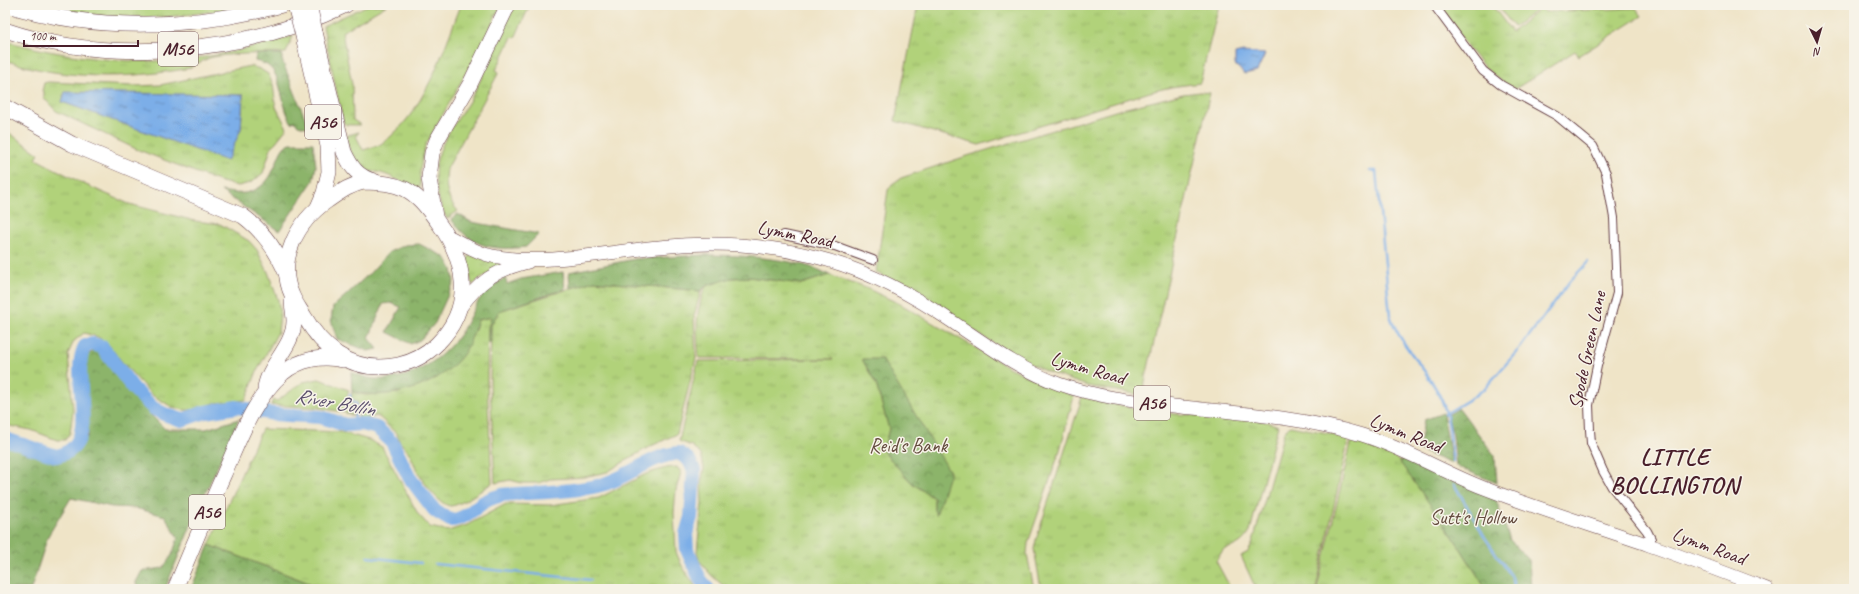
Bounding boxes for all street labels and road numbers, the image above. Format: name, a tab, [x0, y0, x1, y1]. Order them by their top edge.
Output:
road number: M56	[158, 32, 198, 66]
road number: A56	[305, 105, 341, 139]
street label: Lymm Road	[755, 214, 838, 254]
street label: Spode Green Lane	[1562, 287, 1612, 411]
street label: Lymm Road	[1048, 345, 1131, 391]
road number: A56	[1134, 386, 1170, 420]
street label: Lymm Road	[1366, 407, 1449, 460]
road number: A56	[189, 495, 225, 529]
street label: Lymm Road	[1669, 521, 1752, 572]

